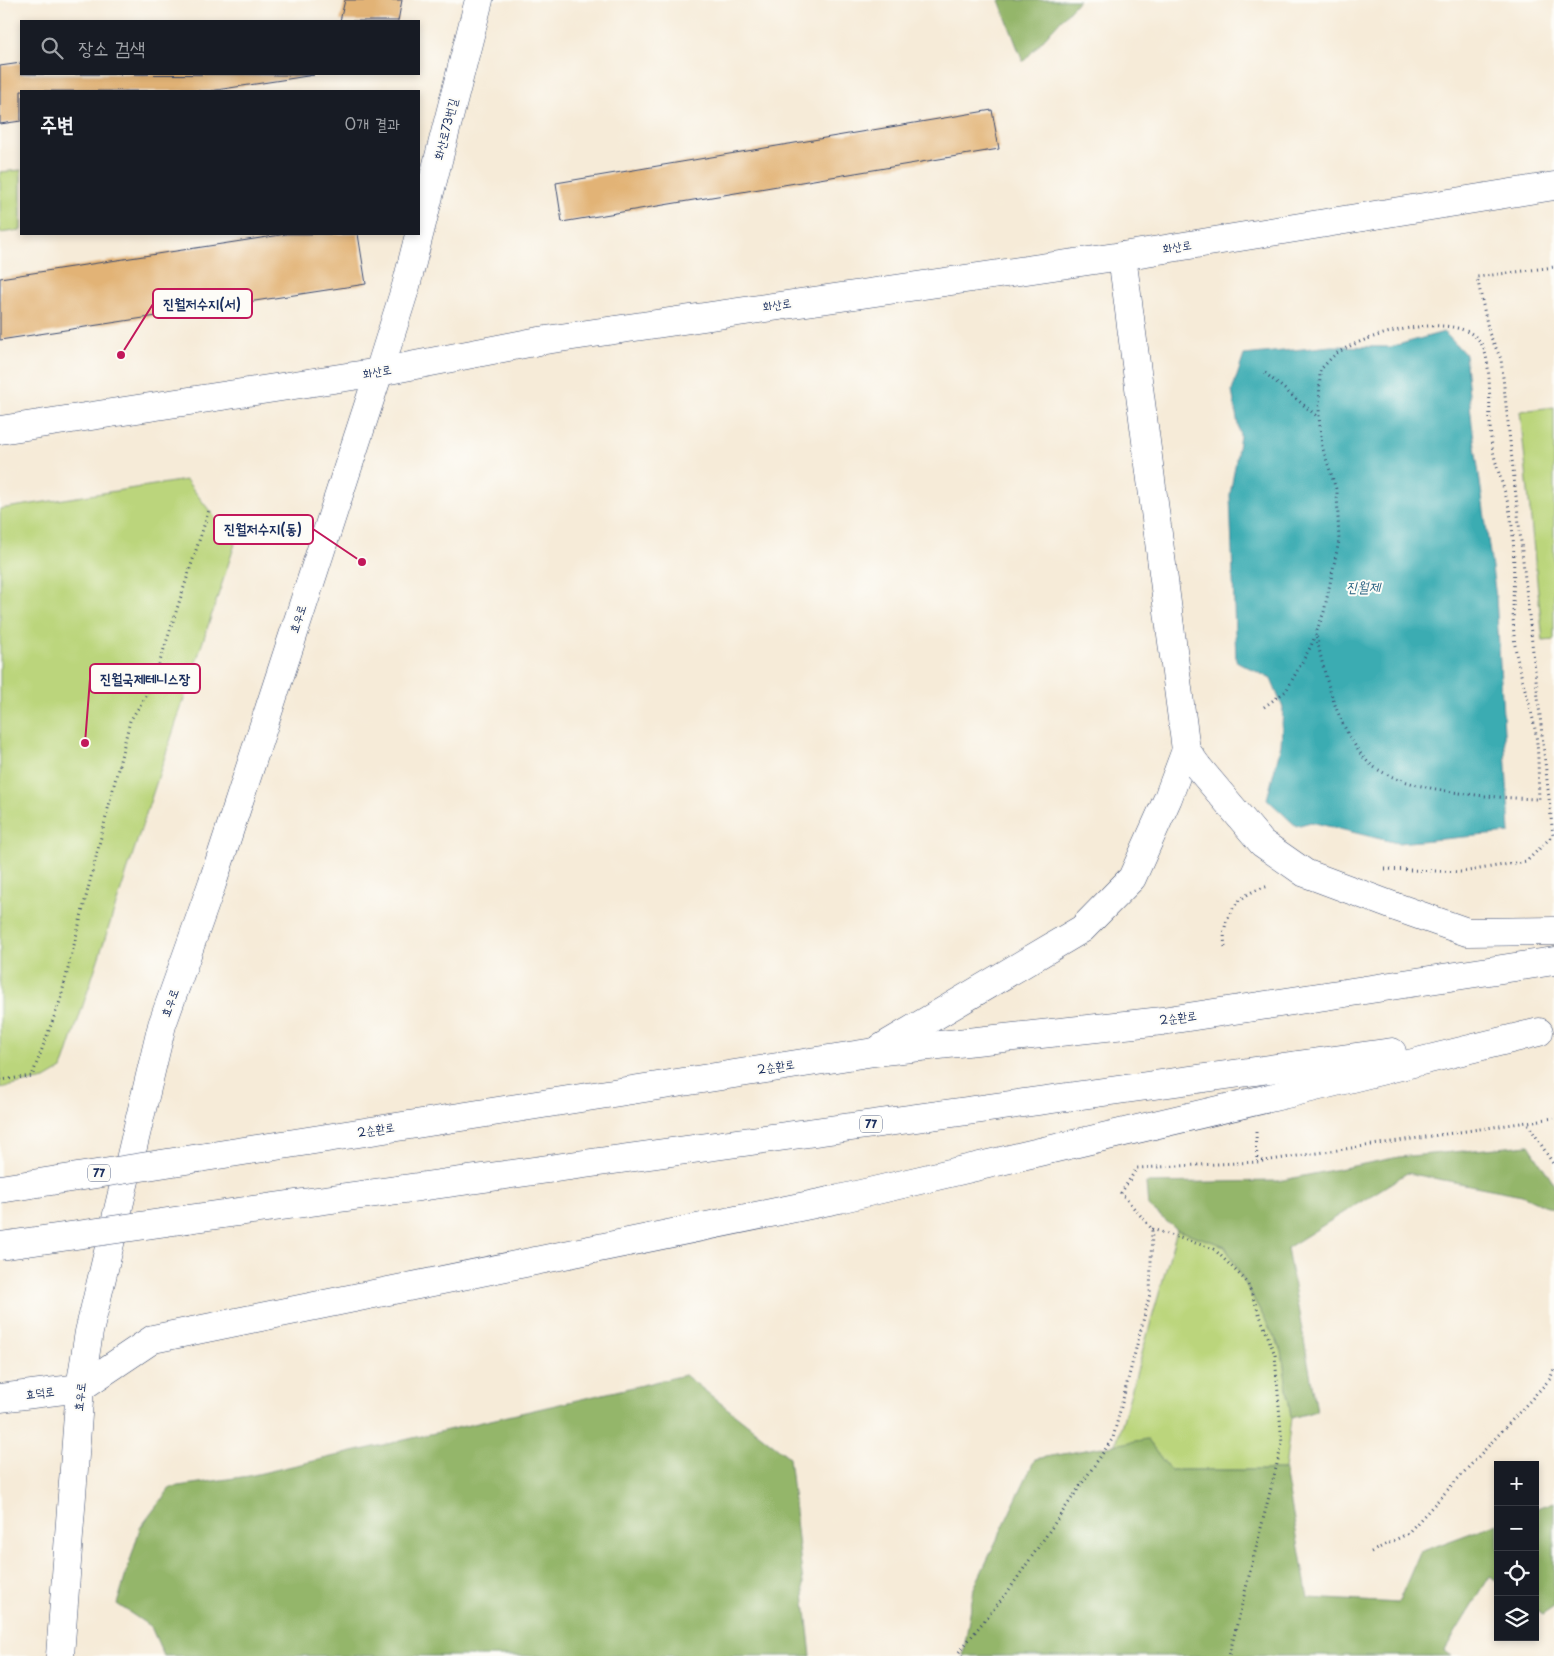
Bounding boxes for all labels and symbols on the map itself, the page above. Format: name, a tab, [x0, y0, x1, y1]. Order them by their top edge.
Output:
street label: 화산로73번길	[429, 96, 461, 161]
street label: 화산로	[1161, 235, 1193, 257]
callout: 진월저수지(서)	[153, 289, 252, 318]
text: 진월저수지(서)	[163, 293, 241, 314]
street label: 화산로	[761, 293, 792, 315]
street label: 화산로	[361, 360, 393, 382]
callout: 진월저수지(동)	[214, 515, 313, 544]
text: 진월저수지(동)	[224, 518, 302, 539]
water label: 진월제	[1346, 576, 1382, 597]
street label: 효우로	[284, 602, 310, 635]
callout: 진월국제테니스장	[90, 664, 200, 693]
text: 진월국제테니스장	[100, 668, 191, 689]
street label: 효우로	[156, 986, 182, 1019]
street label: 2순환로	[1158, 1005, 1198, 1029]
street label: 2순환로	[756, 1054, 796, 1078]
road number: 77	[860, 1116, 882, 1132]
street label: 2순환로	[356, 1117, 396, 1141]
road number: 77	[88, 1164, 110, 1182]
street label: 효덕로	[24, 1381, 55, 1403]
street label: 효우로	[69, 1382, 89, 1412]

